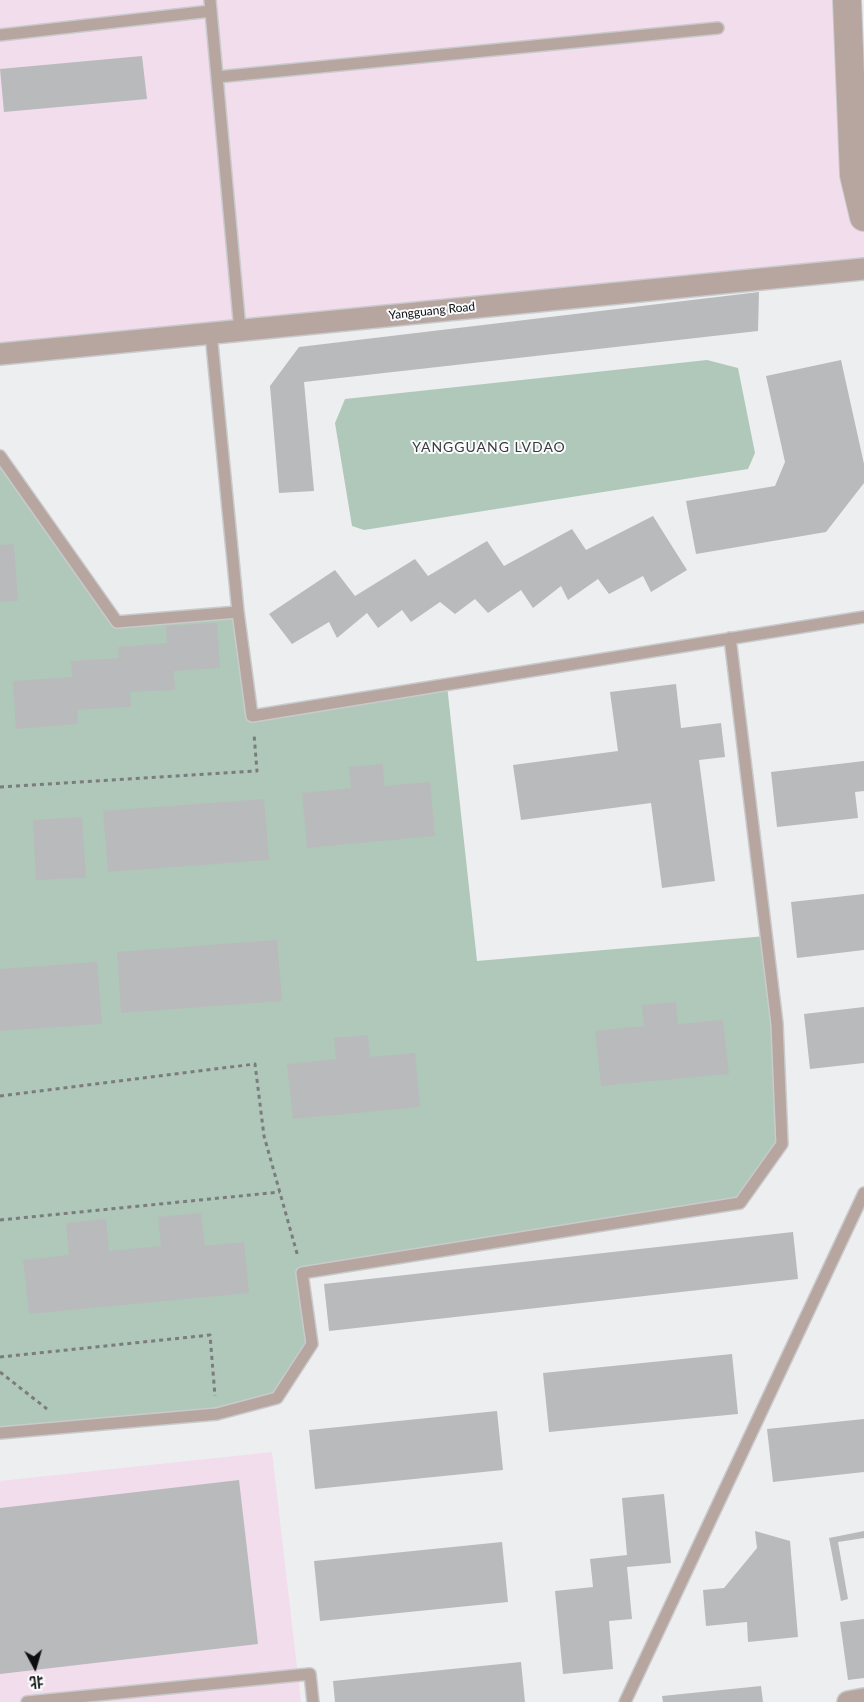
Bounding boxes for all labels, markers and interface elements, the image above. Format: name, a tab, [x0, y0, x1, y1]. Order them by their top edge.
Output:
street label: Yangguang Road	[388, 299, 476, 323]
district label: YANGGUANG LVDAO	[410, 439, 568, 455]
north arrow	[10, 1642, 60, 1692]
text: 北	[29, 1673, 44, 1692]

